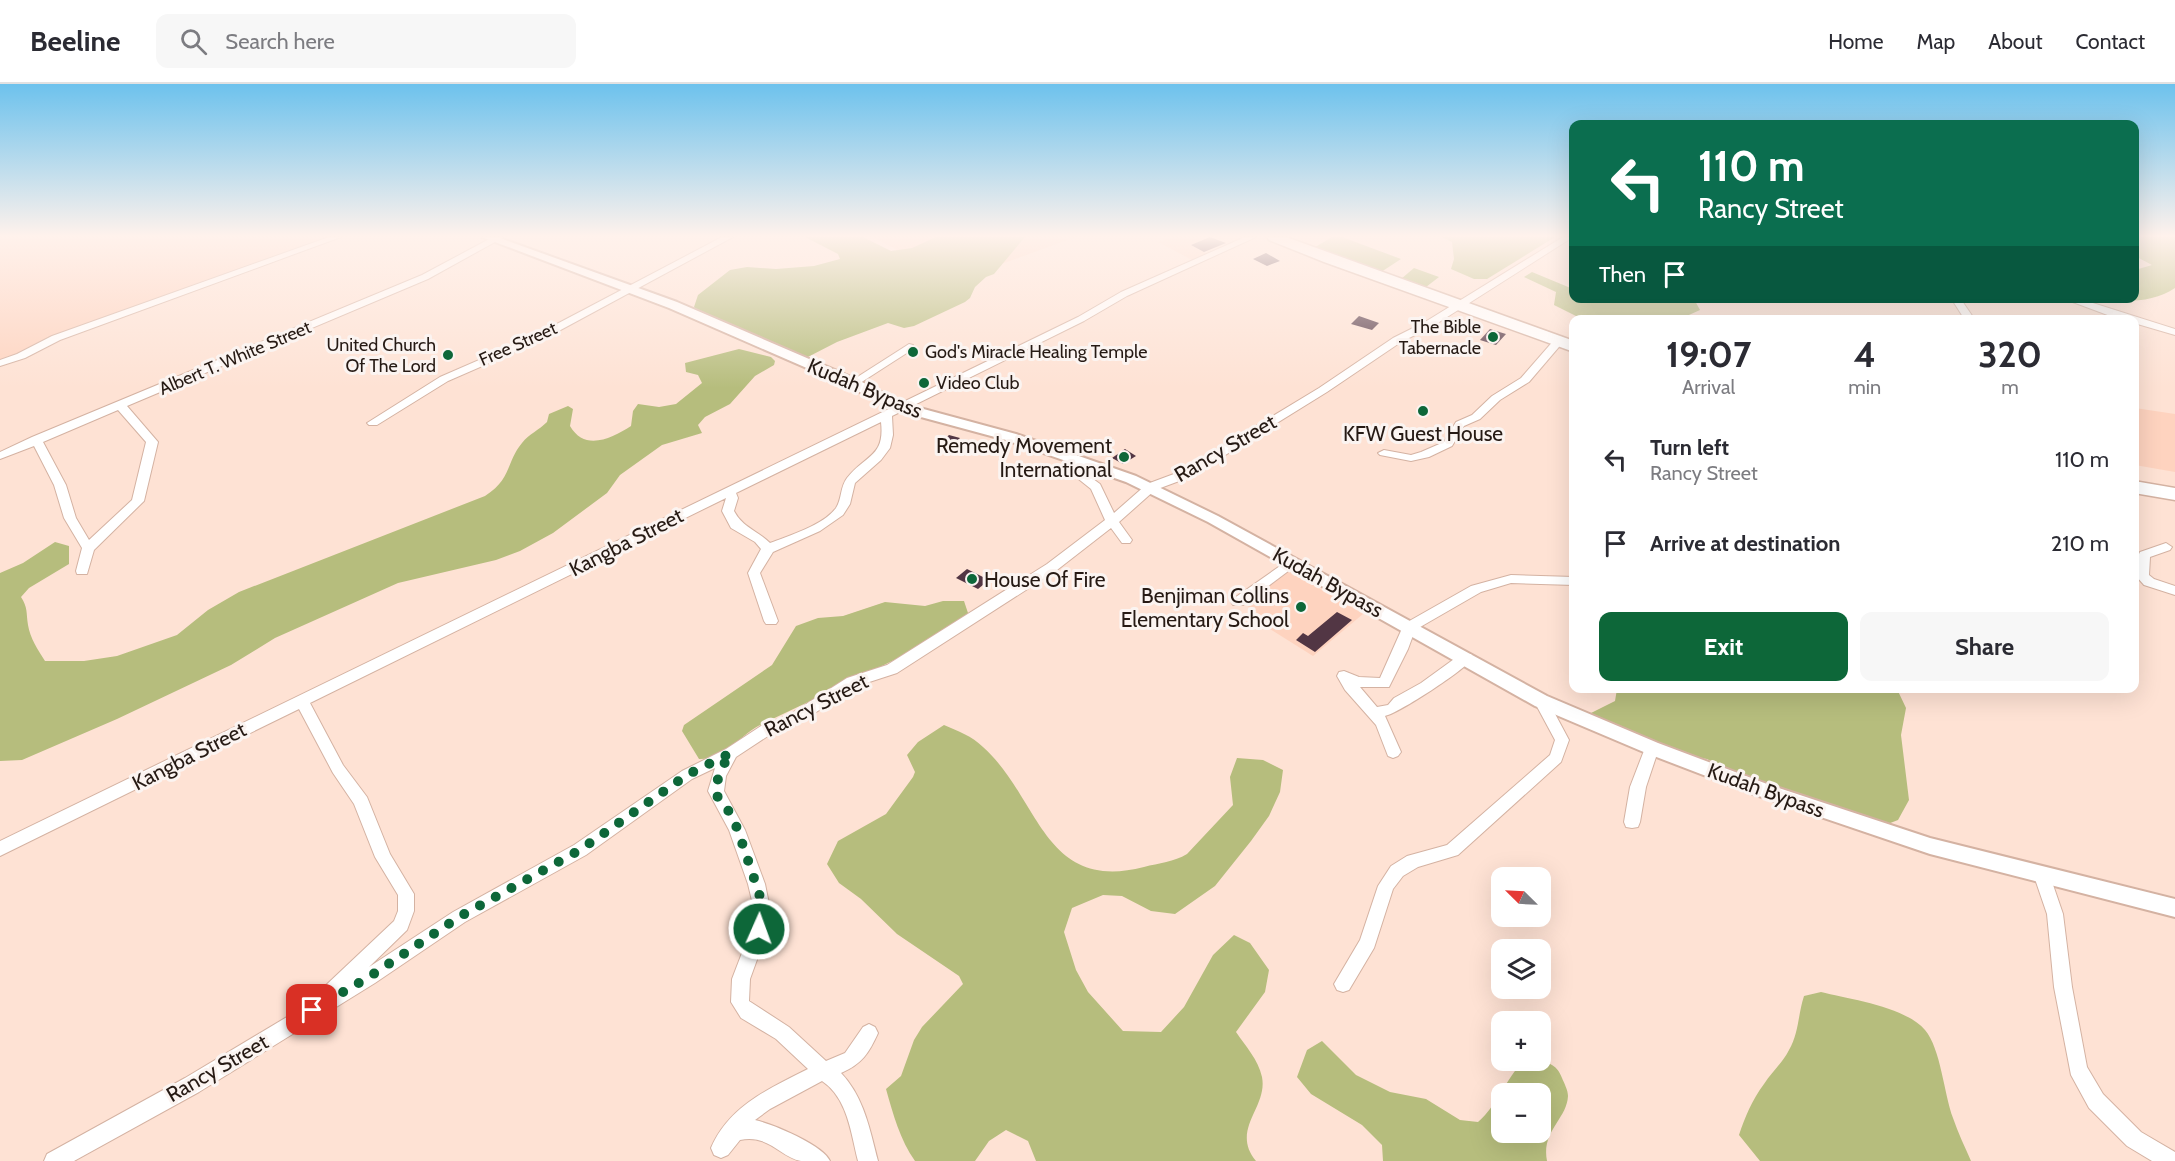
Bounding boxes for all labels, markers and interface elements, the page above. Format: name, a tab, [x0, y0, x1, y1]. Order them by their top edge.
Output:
search box	[156, 14, 576, 68]
text: Beeline	[30, 24, 120, 58]
icon: search	[177, 25, 210, 58]
text: Search here	[225, 28, 335, 55]
text: Home	[1828, 29, 1884, 54]
text: Map	[1917, 29, 1955, 54]
text: About	[1988, 29, 2042, 54]
text: Contact	[2075, 29, 2145, 54]
text: 110 m	[1698, 140, 1805, 192]
icon: left	[1599, 144, 1677, 222]
text: Rancy Street	[1698, 192, 1844, 225]
icon: arrive	[1658, 258, 1691, 291]
text: Then	[1599, 261, 1646, 288]
street label: Albert T. White Street	[156, 316, 314, 400]
place label: The Bible Tabernacle	[1399, 316, 1481, 359]
street label: Free Street	[476, 317, 560, 371]
marker: The Bible Tabernacle	[1486, 330, 1500, 344]
text: 19:07	[1666, 332, 1751, 376]
text: 4	[1854, 332, 1876, 376]
text: 320	[1978, 332, 2042, 376]
place label: United Church Of The Lord	[326, 334, 436, 377]
place label: God's Miracle Healing Temple	[925, 341, 1147, 363]
marker: God's Miracle Healing Temple	[906, 345, 920, 359]
marker: United Church Of The Lord	[441, 348, 455, 362]
street label: Kudah Bypass	[804, 353, 926, 423]
place label: Video Club	[936, 372, 1020, 394]
text: Arrival	[1682, 375, 1735, 399]
text: min	[1848, 375, 1881, 399]
text: m	[2001, 375, 2019, 399]
marker: Video Club	[917, 376, 931, 390]
marker: KFW Guest House	[1416, 404, 1430, 418]
street label: Rancy Street	[1170, 409, 1280, 487]
place label: KFW Guest House	[1343, 421, 1503, 446]
place label: Remedy Movement International	[936, 433, 1112, 482]
text: Turn left	[1650, 434, 1729, 461]
icon: left	[1599, 443, 1632, 476]
text: 110 m	[2055, 446, 2109, 473]
marker: Remedy Movement International	[1117, 450, 1131, 464]
text: Rancy Street	[1650, 461, 1758, 485]
street label: Kangba Street	[565, 503, 687, 581]
icon: arrive	[1599, 527, 1632, 560]
text: Arrive at destination	[1650, 530, 1840, 557]
text: 210 m	[2051, 530, 2109, 557]
street label: Kudah Bypass	[1269, 541, 1388, 623]
place label: House Of Fire	[984, 567, 1106, 592]
marker: House Of Fire	[965, 572, 979, 586]
place label: Benjiman Collins Elementary School	[1121, 583, 1289, 632]
marker: Benjiman Collins Elementary School	[1294, 600, 1308, 614]
button: Exit	[1599, 612, 1848, 681]
button: Share	[1860, 612, 2109, 681]
street label: Rancy Street	[760, 668, 872, 742]
street label: Kangba Street	[128, 717, 250, 795]
street label: Kudah Bypass	[1704, 757, 1828, 823]
north arrow	[1491, 867, 1551, 927]
map controls	[1491, 867, 1551, 1143]
position arrow	[727, 897, 791, 961]
button: layers	[1491, 939, 1551, 999]
pin	[286, 984, 337, 1035]
icon: arrive	[295, 993, 328, 1026]
button: +	[1491, 1011, 1551, 1071]
street label: Rancy Street	[162, 1029, 272, 1107]
button: −	[1491, 1083, 1551, 1143]

